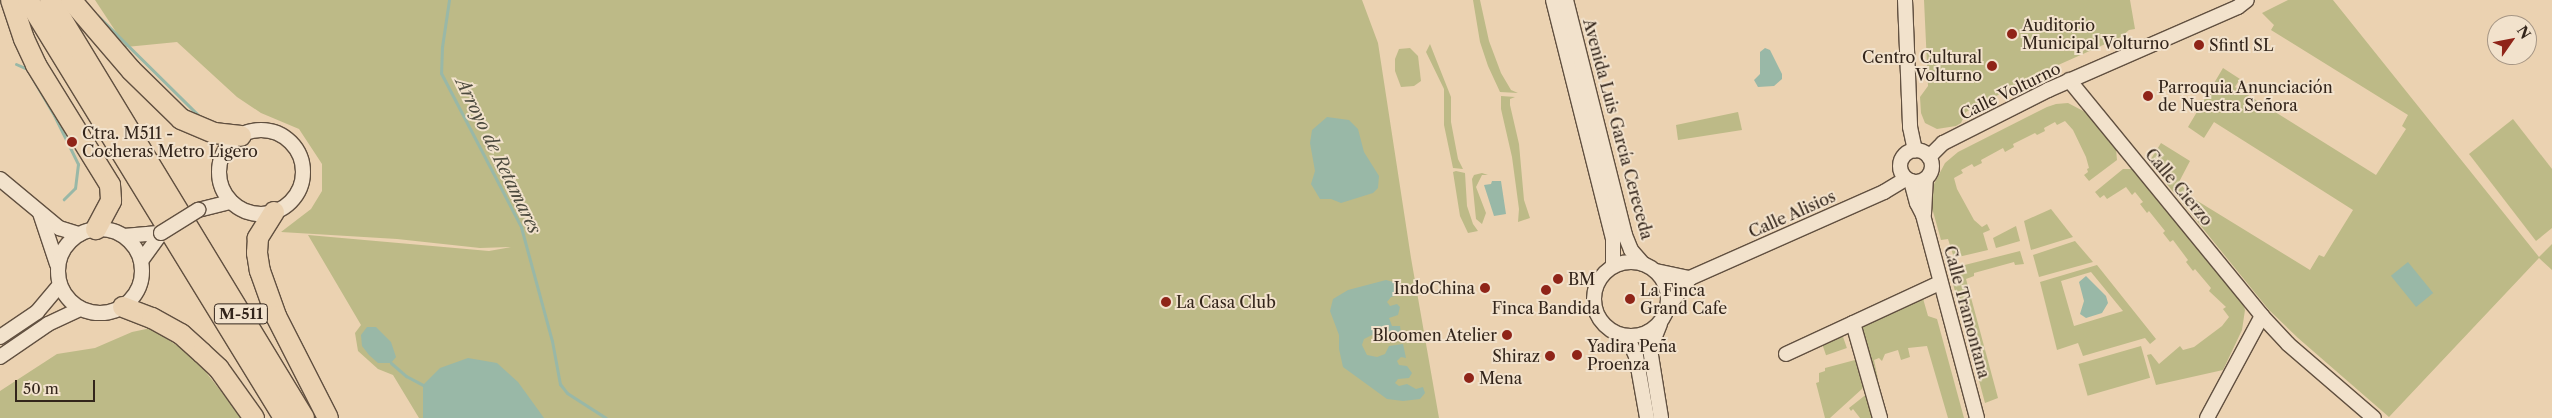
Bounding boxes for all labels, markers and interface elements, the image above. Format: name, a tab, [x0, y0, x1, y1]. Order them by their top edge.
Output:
place label: Auditorio Municipal Volturno	[2022, 15, 2170, 53]
north arrow	[2487, 15, 2537, 65]
street label: Avenida Luis García Cereceda	[1579, 16, 1657, 242]
text: N	[2513, 22, 2535, 42]
marker: Auditorio Municipal Volturno	[2006, 28, 2018, 40]
place label: Sfintl SL	[2209, 35, 2273, 55]
marker: Sfintl SL	[2193, 39, 2205, 51]
place label: Centro Cultural Volturno	[1862, 47, 1982, 85]
street label: Calle Volturno	[1956, 58, 2064, 124]
marker: Centro Cultural Volturno	[1986, 60, 1998, 72]
water label: Arroyo de Retamares	[451, 74, 545, 238]
place label: Parroquia Anunciación de Nuestra Señora	[2158, 77, 2334, 115]
marker: Parroquia Anunciación de Nuestra Señora	[2142, 90, 2154, 102]
place label: Ctra. M511 - Cocheras Metro Ligero	[82, 123, 258, 161]
marker: Ctra. M511 - Cocheras Metro Ligero	[66, 136, 78, 148]
street label: Calle Cierzo	[2141, 145, 2217, 229]
street label: Calle Alisios	[1745, 186, 1839, 242]
street label: Calle Tramontana	[1940, 243, 1994, 381]
place label: BM	[1568, 269, 1595, 289]
marker: BM	[1552, 273, 1564, 285]
place label: IndoChina	[1394, 278, 1475, 298]
place label: La Finca Grand Cafe	[1640, 280, 1727, 318]
marker: IndoChina	[1479, 282, 1491, 294]
marker: Finca Bandida	[1540, 284, 1552, 296]
place label: La Casa Club	[1176, 292, 1276, 312]
marker: La Finca Grand Cafe	[1624, 293, 1636, 305]
marker: La Casa Club	[1160, 296, 1172, 308]
place label: Finca Bandida	[1492, 298, 1600, 318]
road number: M-511	[214, 302, 268, 326]
place label: Bloomen Atelier	[1372, 325, 1497, 345]
marker: Bloomen Atelier	[1501, 329, 1513, 341]
place label: Yadira Peña Proenza	[1587, 336, 1677, 374]
place label: Shiraz	[1492, 346, 1540, 366]
marker: Yadira Peña Proenza	[1571, 349, 1583, 361]
marker: Shiraz	[1544, 350, 1556, 362]
place label: Mena	[1479, 368, 1522, 388]
scale bar	[18, 370, 98, 402]
marker: Mena	[1463, 372, 1475, 384]
text: 50 m	[23, 379, 59, 398]

